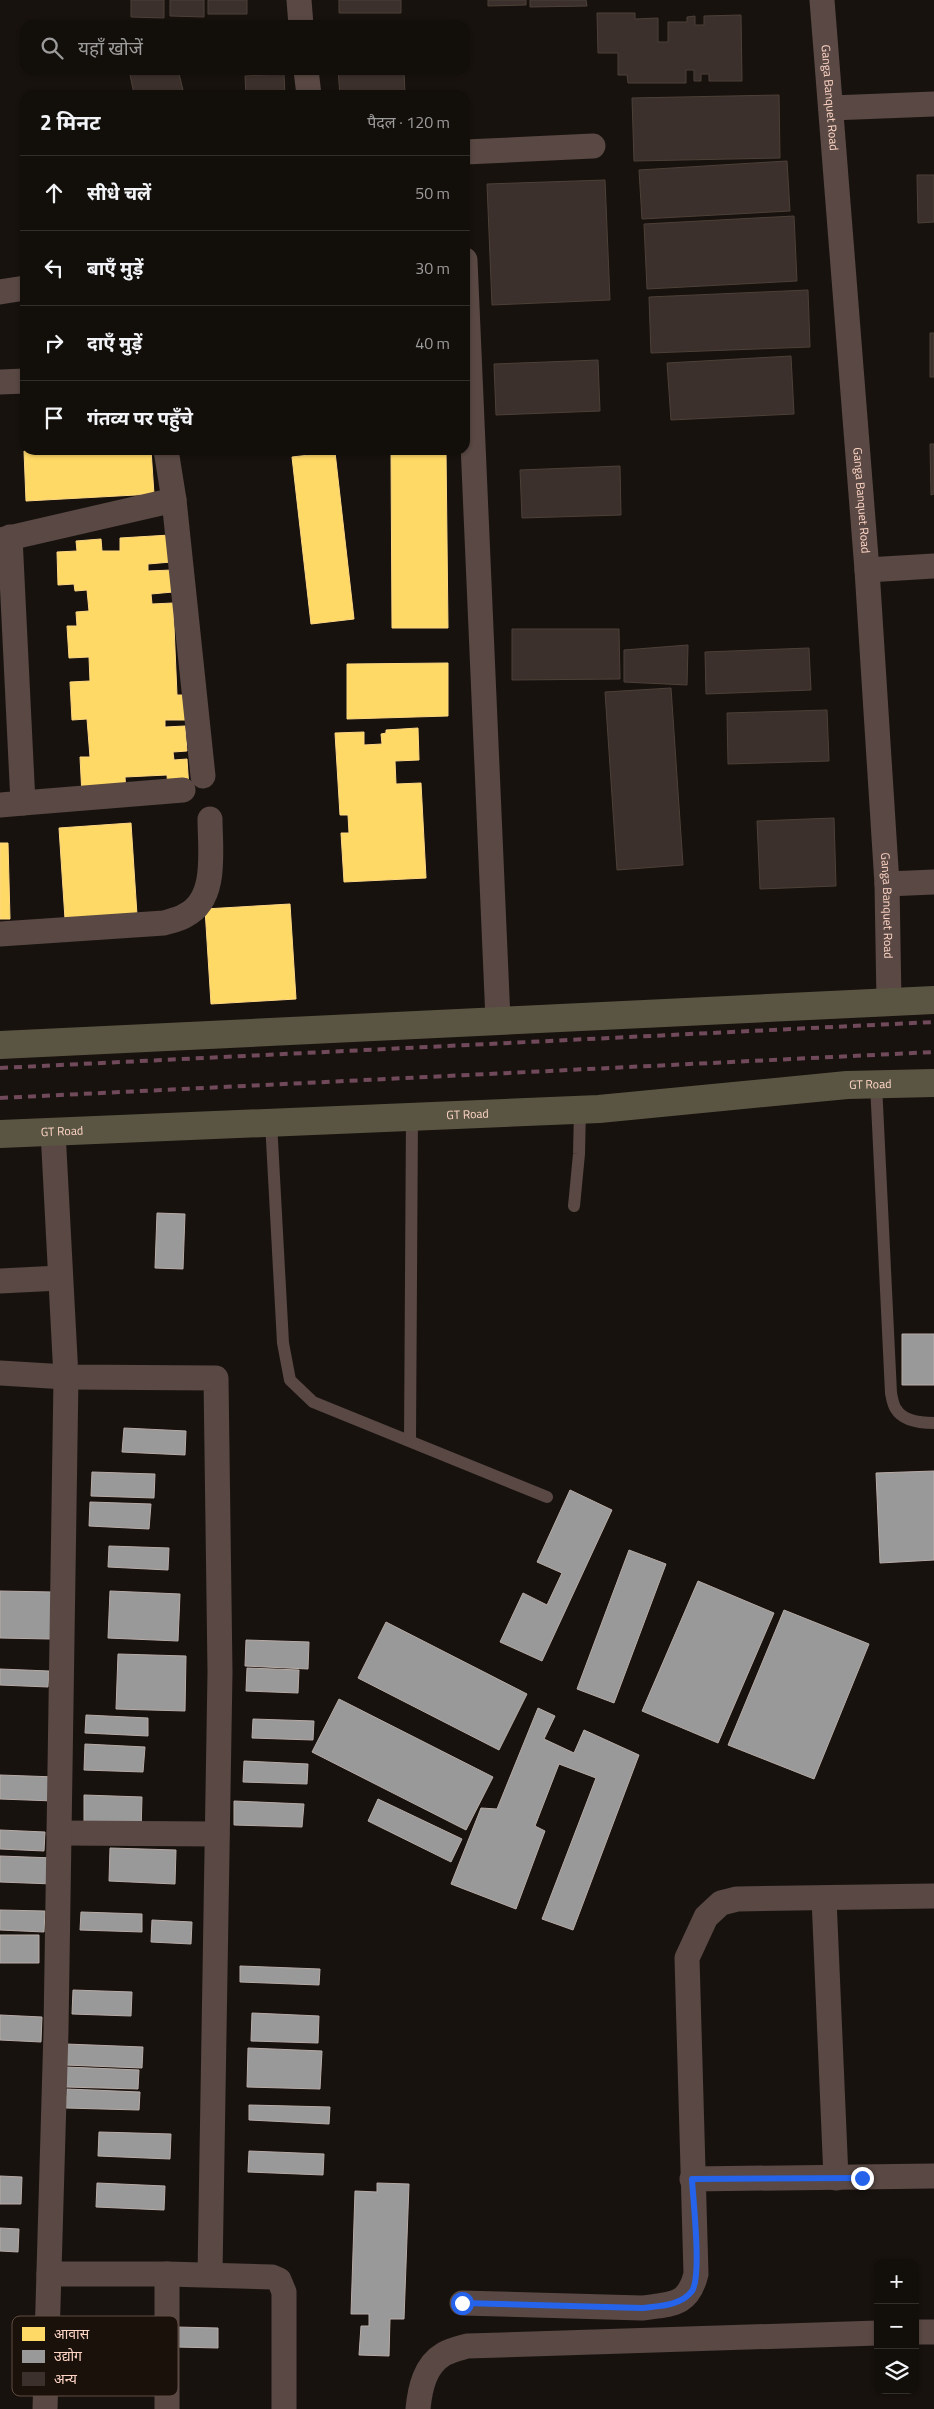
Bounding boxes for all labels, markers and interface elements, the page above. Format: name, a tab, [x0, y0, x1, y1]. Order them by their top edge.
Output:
search box	[20, 20, 470, 75]
text: यहाँ खोजें	[78, 33, 143, 62]
icon: search	[38, 34, 66, 62]
street label: Ganga Banquet Road	[817, 44, 844, 151]
text: 2 मिनट	[40, 106, 100, 138]
text: पैदल · 120 m	[367, 110, 450, 134]
text: सीधे चलें	[87, 178, 151, 207]
icon: ahead	[40, 179, 68, 207]
text: 50 m	[415, 181, 450, 205]
text: बाएँ मुड़ें	[87, 253, 143, 282]
icon: left	[40, 254, 68, 282]
text: 30 m	[415, 256, 450, 280]
text: दाएँ मुड़ें	[87, 328, 142, 357]
icon: right	[40, 329, 68, 357]
text: 40 m	[415, 331, 450, 355]
text: गंतव्य पर पहुँचे	[87, 403, 193, 432]
icon: arrive	[40, 404, 68, 432]
street label: Ganga Banquet Road	[848, 447, 876, 554]
street label: Ganga Banquet Road	[876, 852, 898, 959]
street label: GT Road	[849, 1074, 892, 1094]
street label: GT Road	[446, 1104, 489, 1124]
street label: GT Road	[40, 1121, 83, 1141]
route end	[851, 2167, 874, 2190]
map controls	[874, 2259, 919, 2394]
button: +	[874, 2259, 919, 2304]
route start	[451, 2292, 474, 2315]
button: −	[874, 2304, 919, 2349]
legend	[12, 2316, 178, 2396]
text: आवास	[54, 2323, 90, 2344]
text: उद्योग	[54, 2345, 83, 2366]
button: layers	[874, 2349, 919, 2394]
text: अन्य	[54, 2368, 78, 2389]

